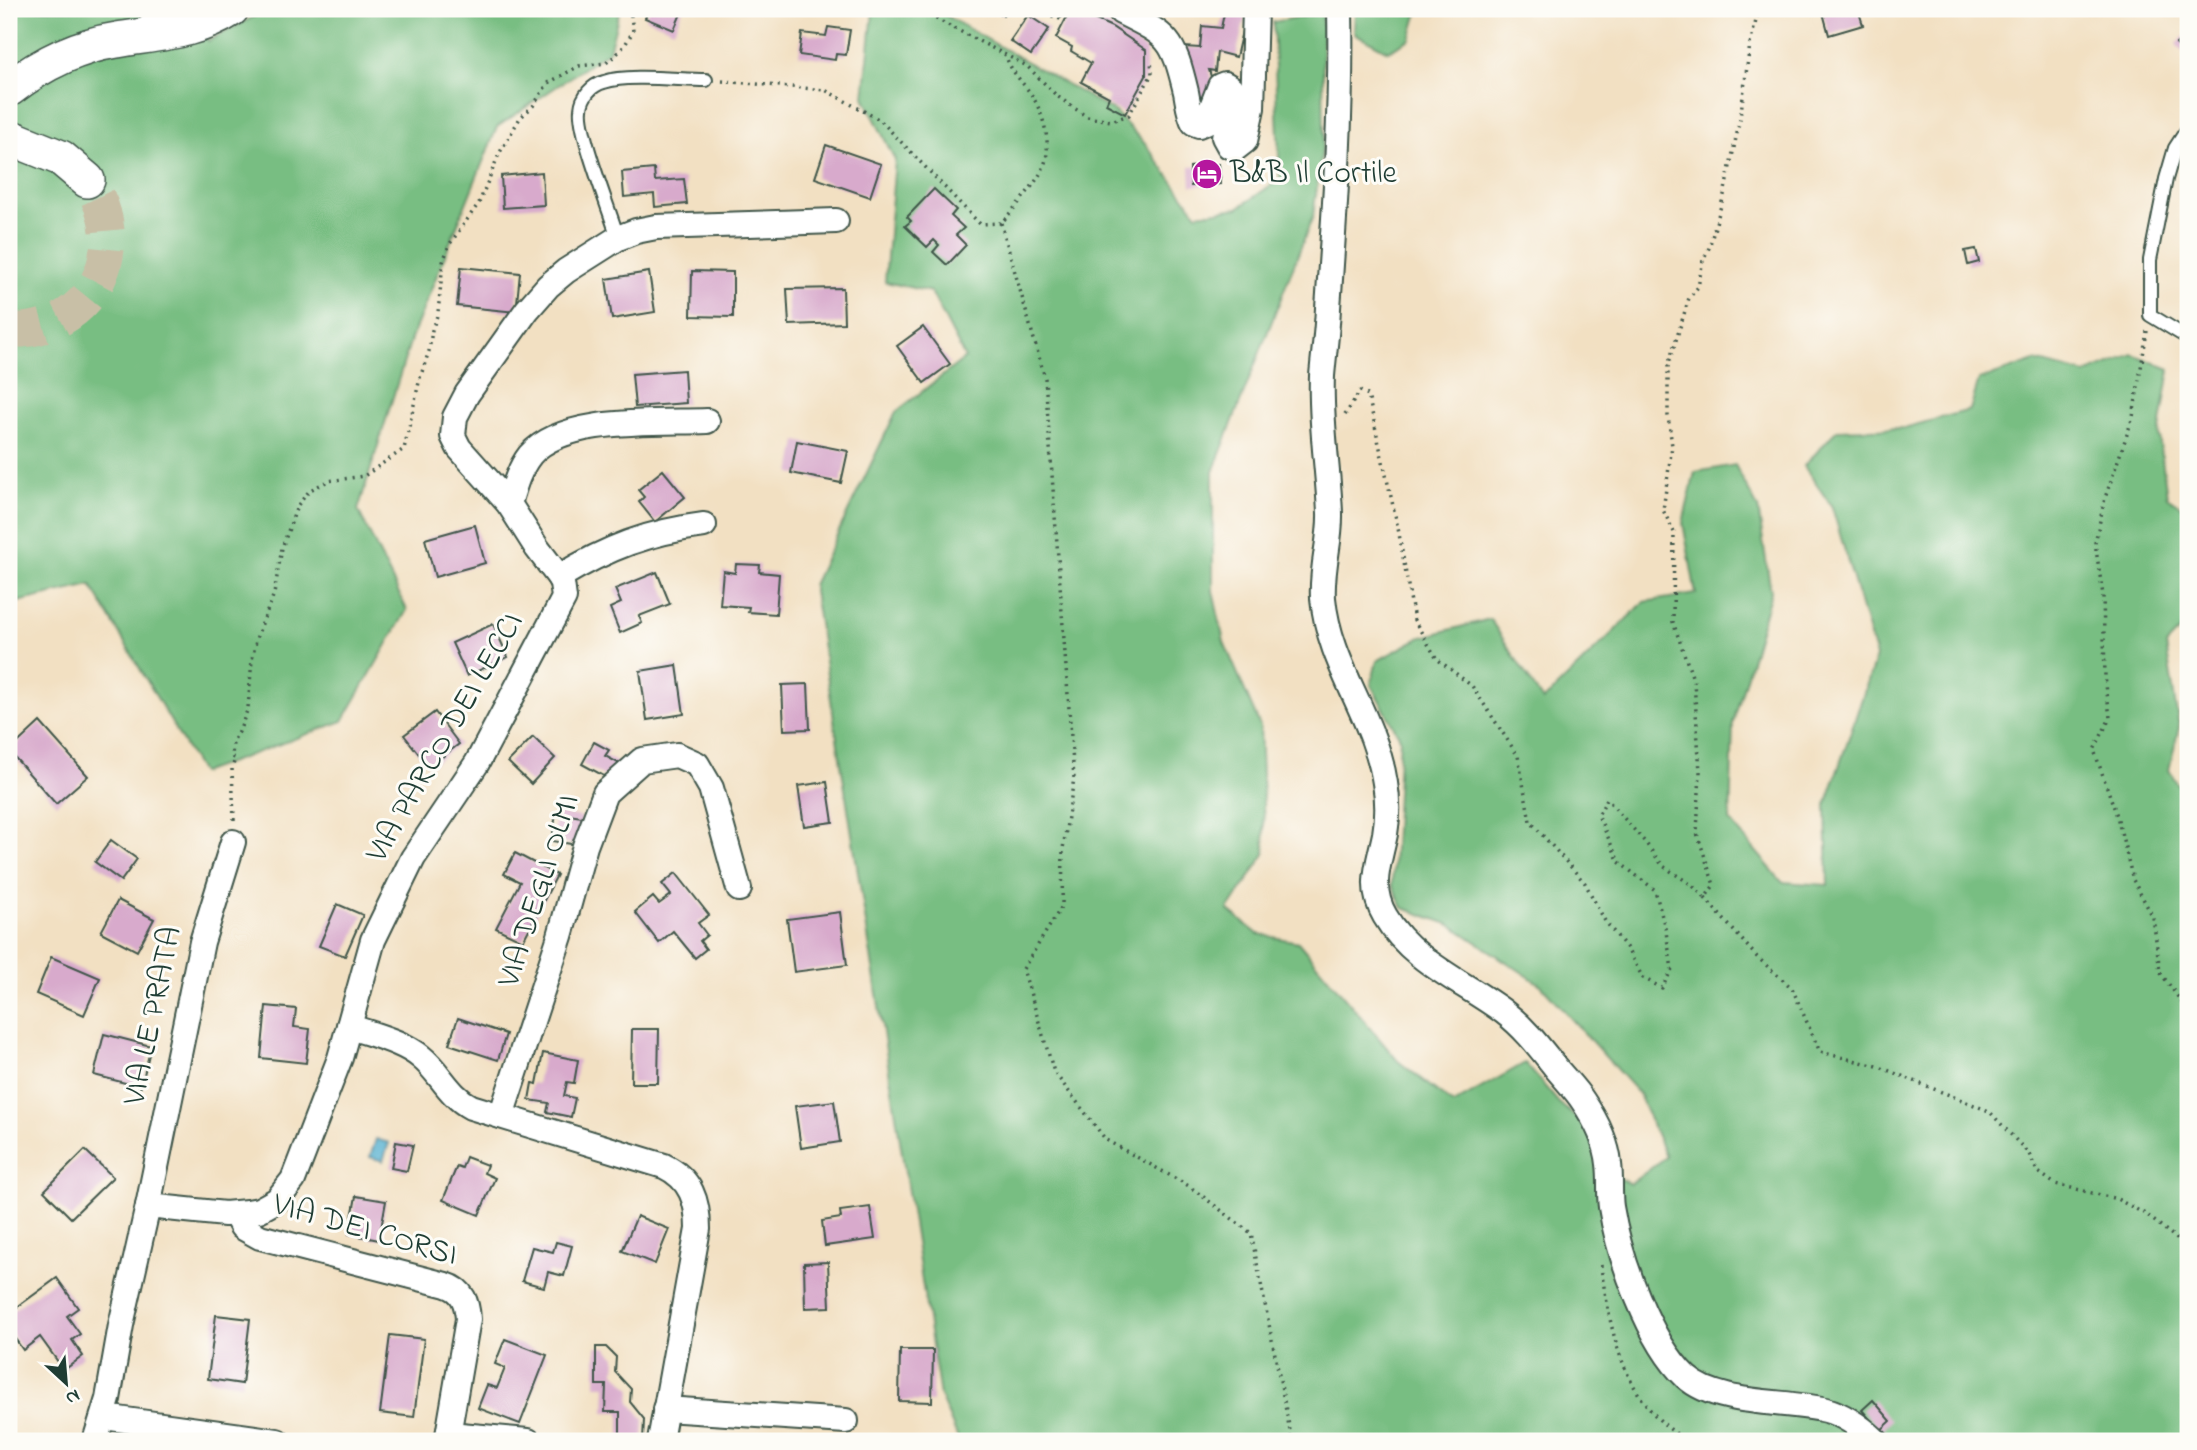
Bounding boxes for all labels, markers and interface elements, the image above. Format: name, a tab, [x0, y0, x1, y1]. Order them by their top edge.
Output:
place label: B&B Il Cortile	[1229, 151, 1398, 198]
hotel icon: B&B Il Cortile	[1190, 157, 1224, 191]
street label: VIA PARCO DEI LECCI	[355, 604, 537, 873]
street label: VIA DEGLI OLMI	[486, 788, 593, 995]
street label: VIA LE PRATA	[112, 922, 196, 1111]
street label: VIA DEI CORSI	[266, 1182, 463, 1280]
north arrow	[32, 1348, 102, 1418]
text: N	[61, 1381, 84, 1411]

